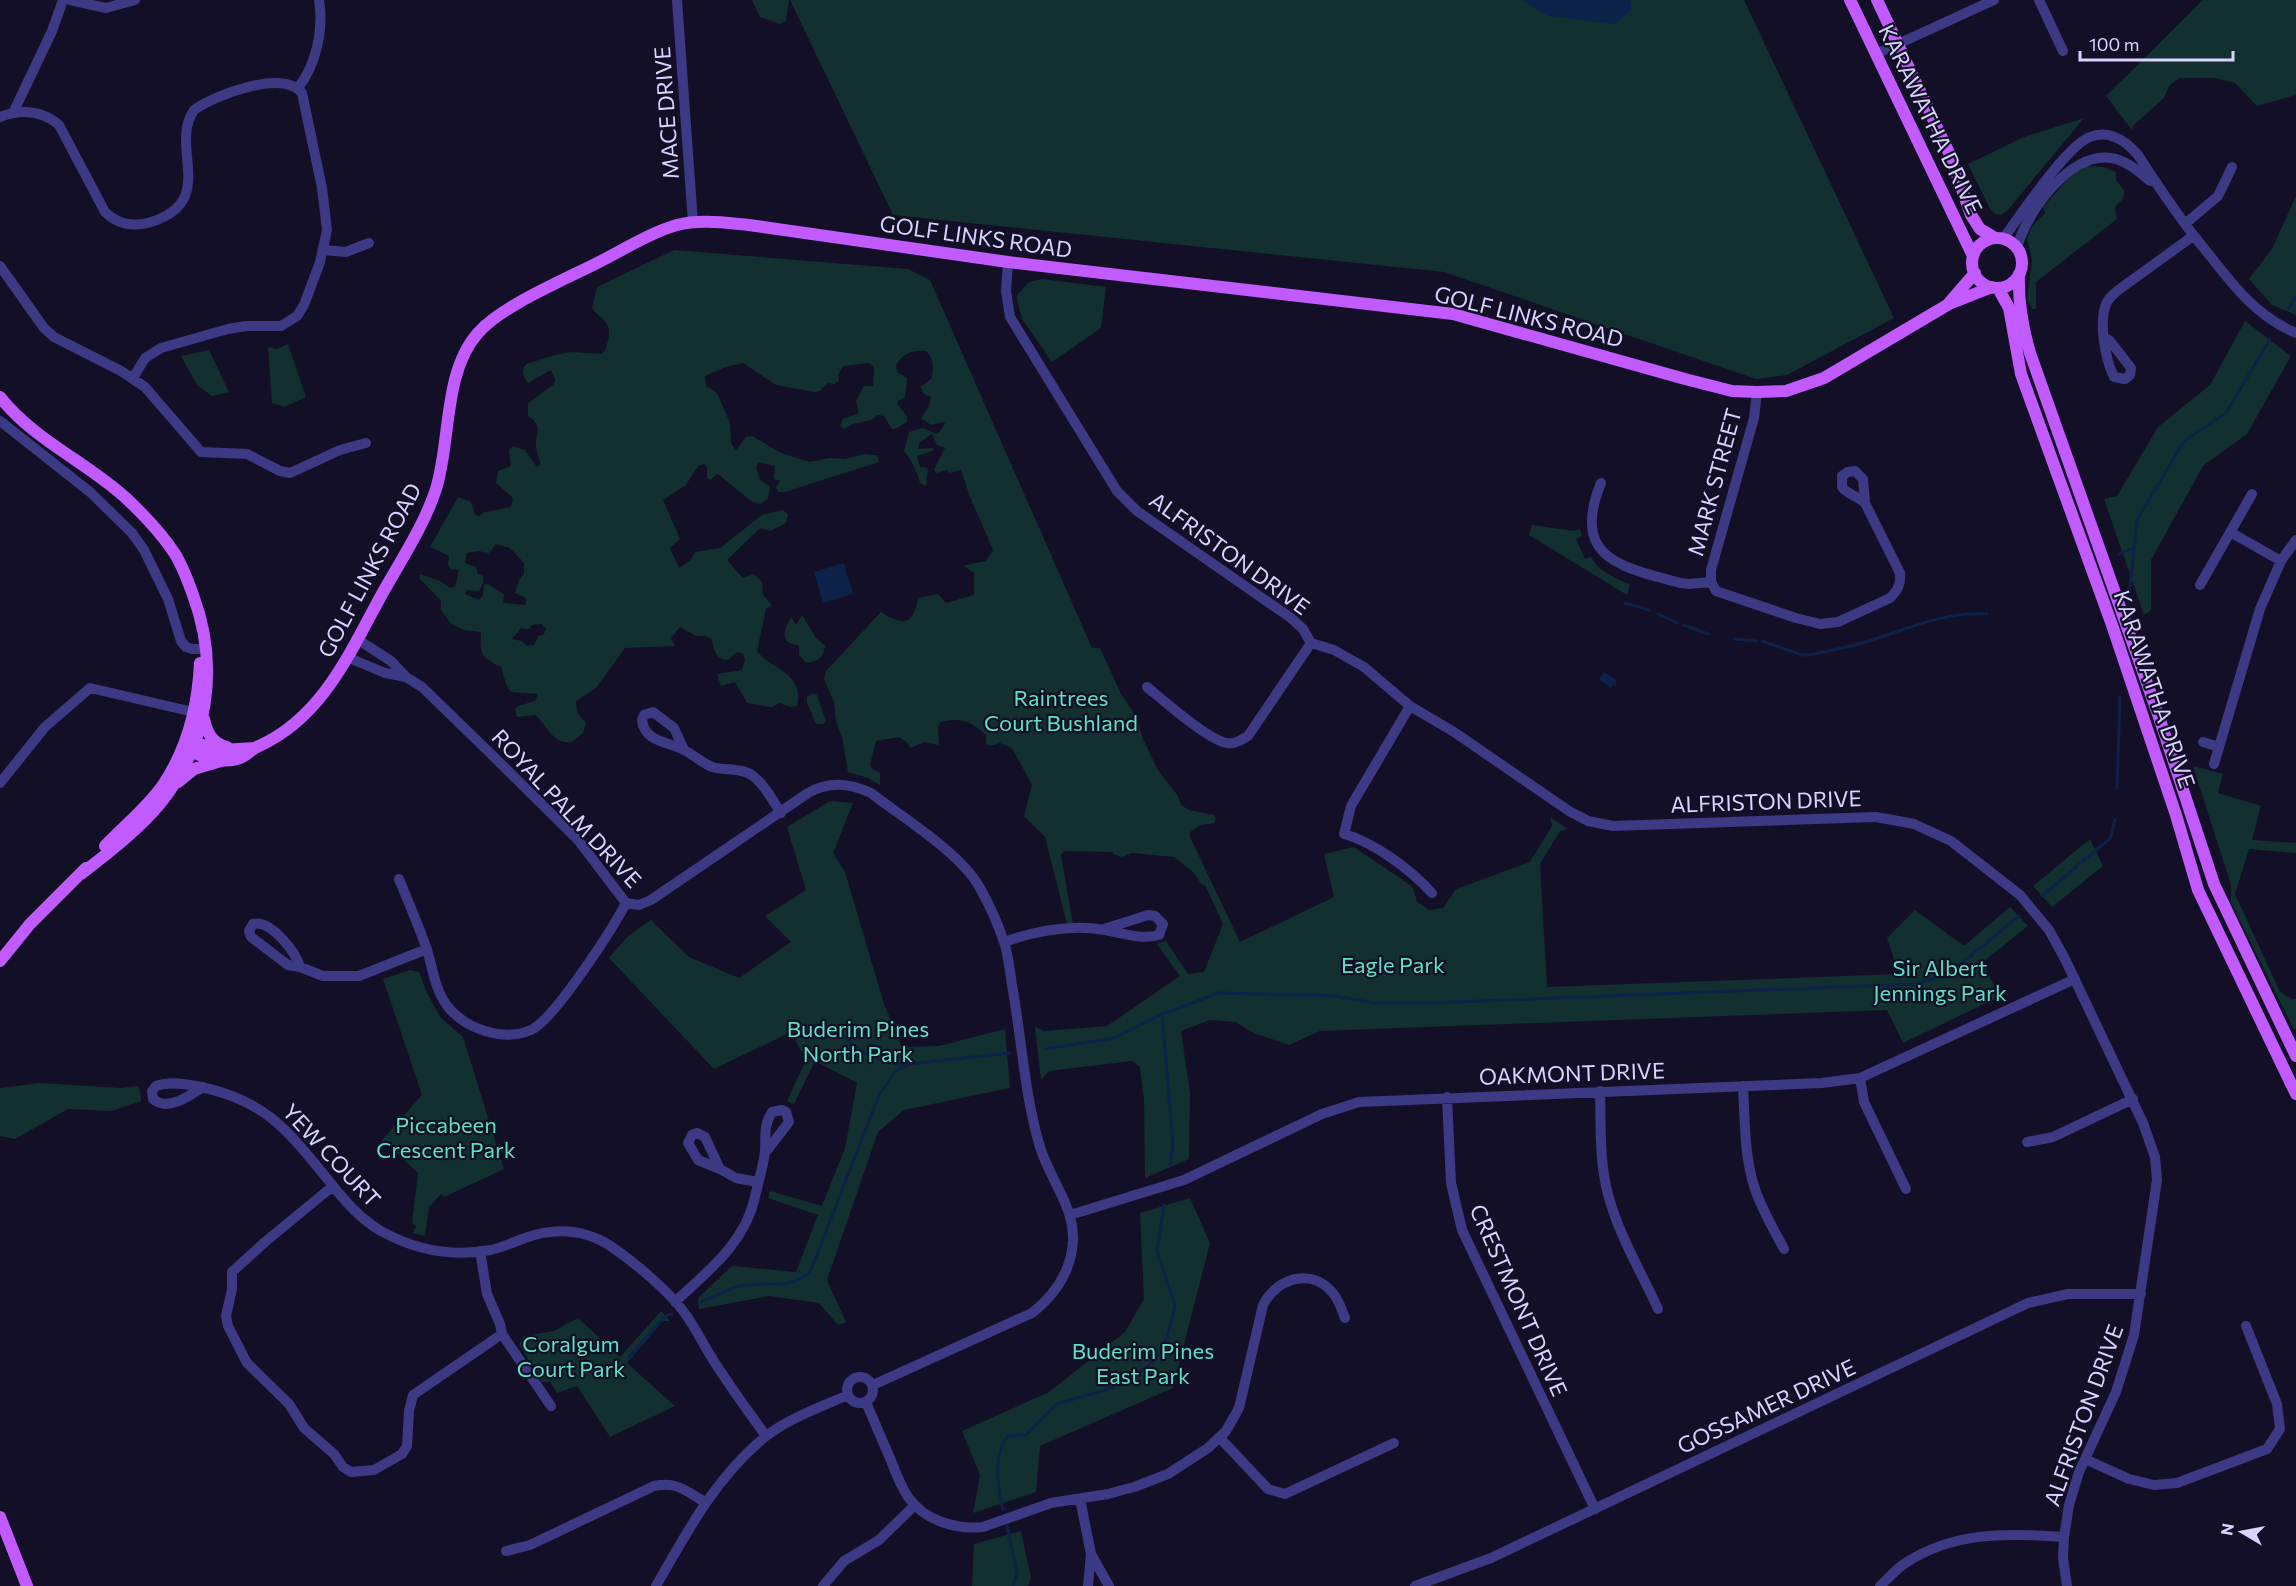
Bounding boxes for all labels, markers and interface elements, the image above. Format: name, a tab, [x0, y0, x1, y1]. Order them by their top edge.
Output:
street label: KARAWATHA DRIVE	[1873, 20, 1989, 218]
scale bar	[2080, 24, 2233, 62]
text: 100 m	[2089, 33, 2139, 55]
street label: MACE DRIVE	[648, 46, 684, 180]
street label: GOLF LINKS ROAD	[878, 209, 1074, 263]
street label: GOLF LINKS ROAD	[1432, 279, 1626, 353]
street label: MARK STREET	[1681, 405, 1747, 559]
street label: GOLF LINKS ROAD	[312, 478, 426, 662]
street label: ALFRISTON DRIVE	[1145, 486, 1315, 620]
street label: KARAWATHA DRIVE	[2108, 586, 2202, 792]
park label: Raintrees Court Bushland	[984, 684, 1138, 736]
street label: ROYAL PALM DRIVE	[487, 723, 647, 893]
street label: ALFRISTON DRIVE	[1670, 784, 1862, 818]
park label: Eagle Park	[1341, 951, 1445, 978]
park label: Sir Albert Jennings Park	[1873, 954, 2007, 1006]
park label: Buderim Pines North Park	[787, 1015, 929, 1067]
street label: OAKMONT DRIVE	[1479, 1056, 1665, 1090]
street label: YEW COURT	[277, 1098, 387, 1212]
park label: Piccabeen Crescent Park	[376, 1111, 516, 1163]
street label: CRESTMONT DRIVE	[1464, 1200, 1574, 1400]
street label: ALFRISTON DRIVE	[2038, 1320, 2128, 1510]
park label: Coralgum Court Park	[517, 1330, 625, 1382]
park label: Buderim Pines East Park	[1072, 1337, 1214, 1389]
street label: GOSSAMER DRIVE	[1673, 1353, 1859, 1459]
north arrow	[2212, 1502, 2272, 1562]
text: N	[2216, 1522, 2237, 1537]

